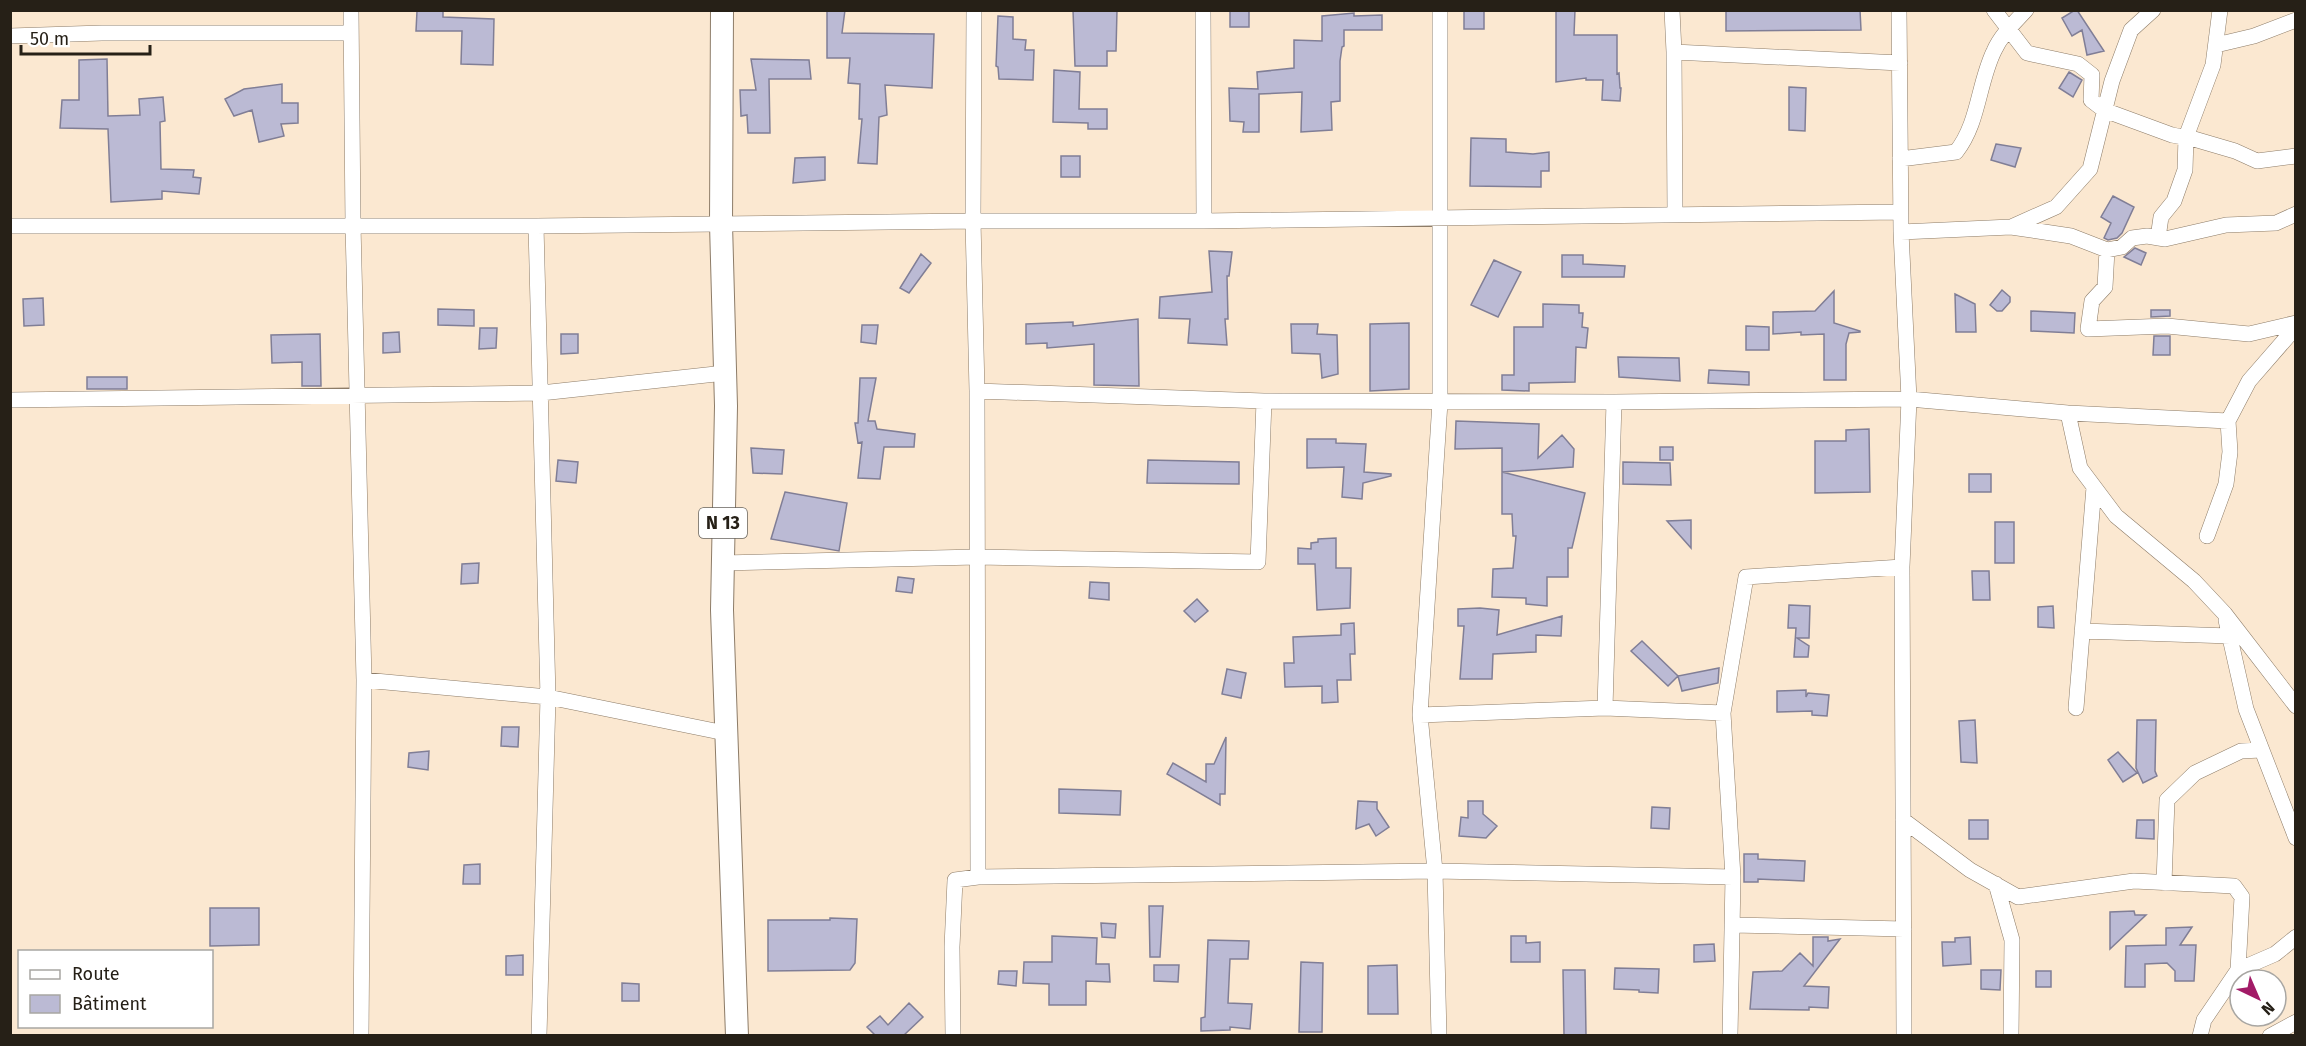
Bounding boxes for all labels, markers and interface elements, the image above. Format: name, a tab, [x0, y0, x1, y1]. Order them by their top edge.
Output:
scale bar	[21, 18, 150, 56]
text: 50 m	[30, 28, 69, 50]
road number: N 13	[699, 508, 747, 538]
legend	[18, 950, 213, 1028]
text: Route	[72, 963, 120, 985]
north arrow	[2228, 968, 2288, 1028]
text: Bâtiment	[72, 993, 147, 1015]
text: N	[2258, 998, 2278, 1019]

